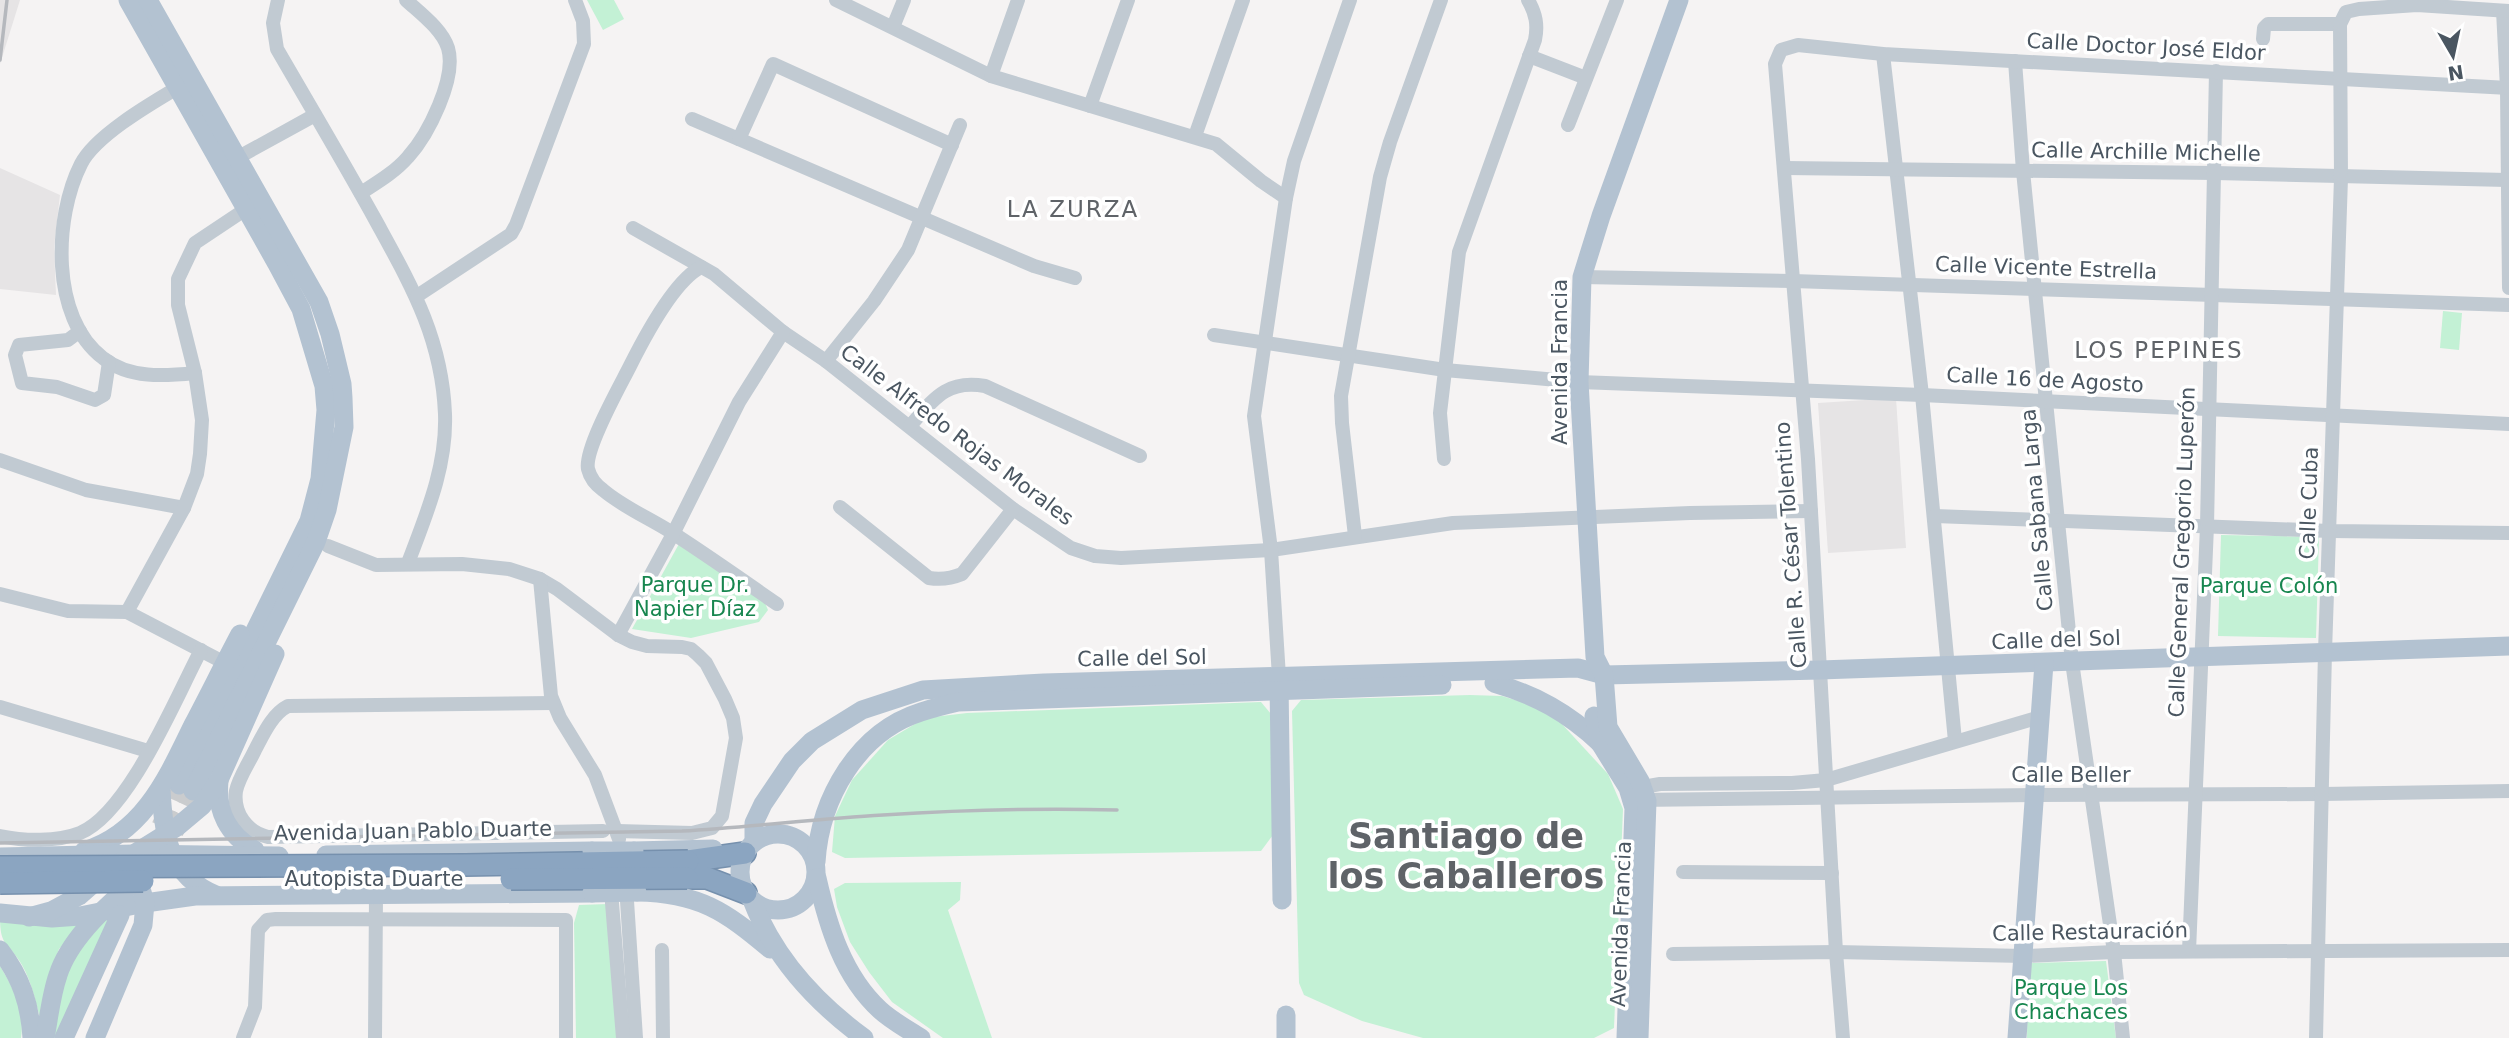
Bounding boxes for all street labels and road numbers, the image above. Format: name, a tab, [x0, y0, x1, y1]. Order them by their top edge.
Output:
street label: Calle Doctor José Eldor	[2026, 29, 2266, 65]
street label: Calle Archille Michelle	[2031, 138, 2261, 166]
street label: Calle Vicente Estrella	[1935, 252, 2157, 284]
street label: Avenida Francia	[1548, 279, 1572, 445]
street label: Calle Alfredo Rojas Morales	[836, 340, 1078, 530]
street label: Calle 16 de Agosto	[1946, 363, 2144, 397]
street label: Calle General Gregorio Luperón	[2164, 386, 2200, 718]
street label: Calle Sabana Larga	[2016, 408, 2058, 612]
street label: Calle R. César Tolentino	[1770, 421, 1812, 669]
street label: Calle Cuba	[2295, 446, 2323, 560]
street label: Calle del Sol	[1991, 626, 2121, 654]
street label: Calle del Sol	[1077, 645, 1207, 671]
street label: Calle Beller	[2011, 763, 2131, 787]
street label: Avenida Juan Pablo Duarte	[274, 817, 552, 845]
street label: Avenida Francia	[1606, 841, 1636, 1007]
street label: Autopista Duarte	[285, 867, 463, 891]
street label: Calle Restauración	[1992, 918, 2188, 946]

